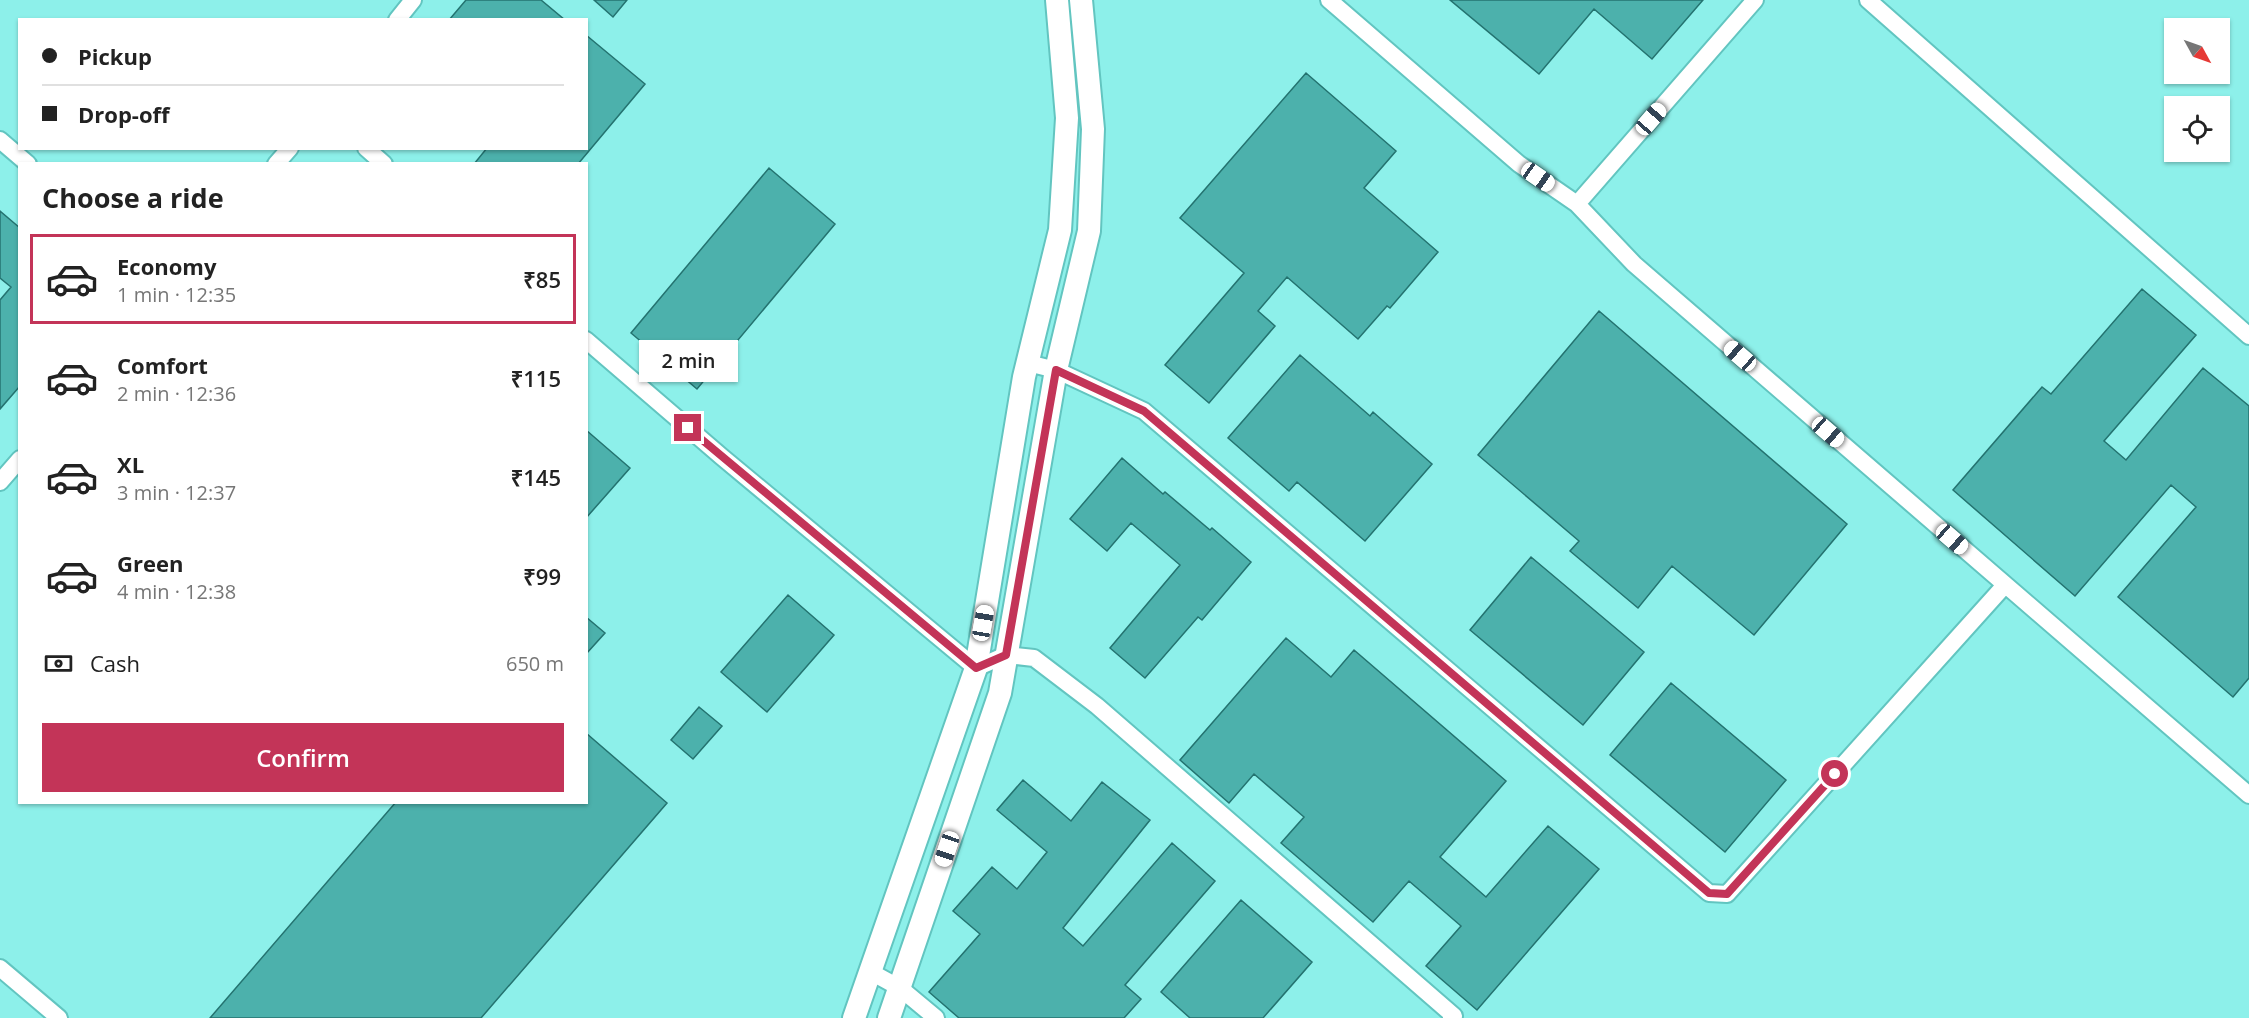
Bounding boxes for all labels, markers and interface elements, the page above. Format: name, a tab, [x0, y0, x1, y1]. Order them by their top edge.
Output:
north arrow	[2164, 18, 2230, 84]
map controls	[2164, 18, 2230, 162]
text: Pickup	[78, 41, 152, 71]
button: locate	[2164, 96, 2230, 162]
text: Drop-off	[78, 99, 170, 129]
car	[1632, 100, 1670, 138]
car	[1518, 159, 1558, 195]
text: Choose a ride	[42, 179, 224, 216]
text: Economy	[117, 251, 216, 281]
icon: car	[45, 252, 99, 306]
text: ₹85	[523, 264, 561, 294]
text: 1 min · 12:35	[117, 281, 236, 308]
car	[1721, 337, 1759, 375]
callout: 2 min	[638, 341, 738, 383]
text: 2 min	[662, 347, 716, 374]
text: Comfort	[117, 350, 208, 380]
icon: car	[45, 351, 99, 405]
text: ₹115	[511, 363, 561, 393]
text: 2 min · 12:36	[117, 380, 236, 407]
car	[1809, 413, 1847, 451]
route end	[674, 414, 701, 441]
text: XL	[117, 449, 144, 479]
icon: car	[45, 450, 99, 504]
text: ₹145	[511, 462, 561, 492]
text: 3 min · 12:37	[117, 479, 236, 506]
car	[1933, 520, 1971, 558]
text: Green	[117, 548, 183, 578]
icon: car	[45, 549, 99, 603]
text: ₹99	[523, 561, 561, 591]
text: 4 min · 12:38	[117, 578, 236, 605]
car	[971, 604, 995, 642]
icon: cash	[42, 647, 75, 680]
text: Cash	[90, 648, 140, 678]
text: 650 m	[506, 650, 564, 677]
button: Confirm	[42, 723, 564, 792]
route start	[1821, 760, 1848, 787]
car	[933, 829, 961, 869]

